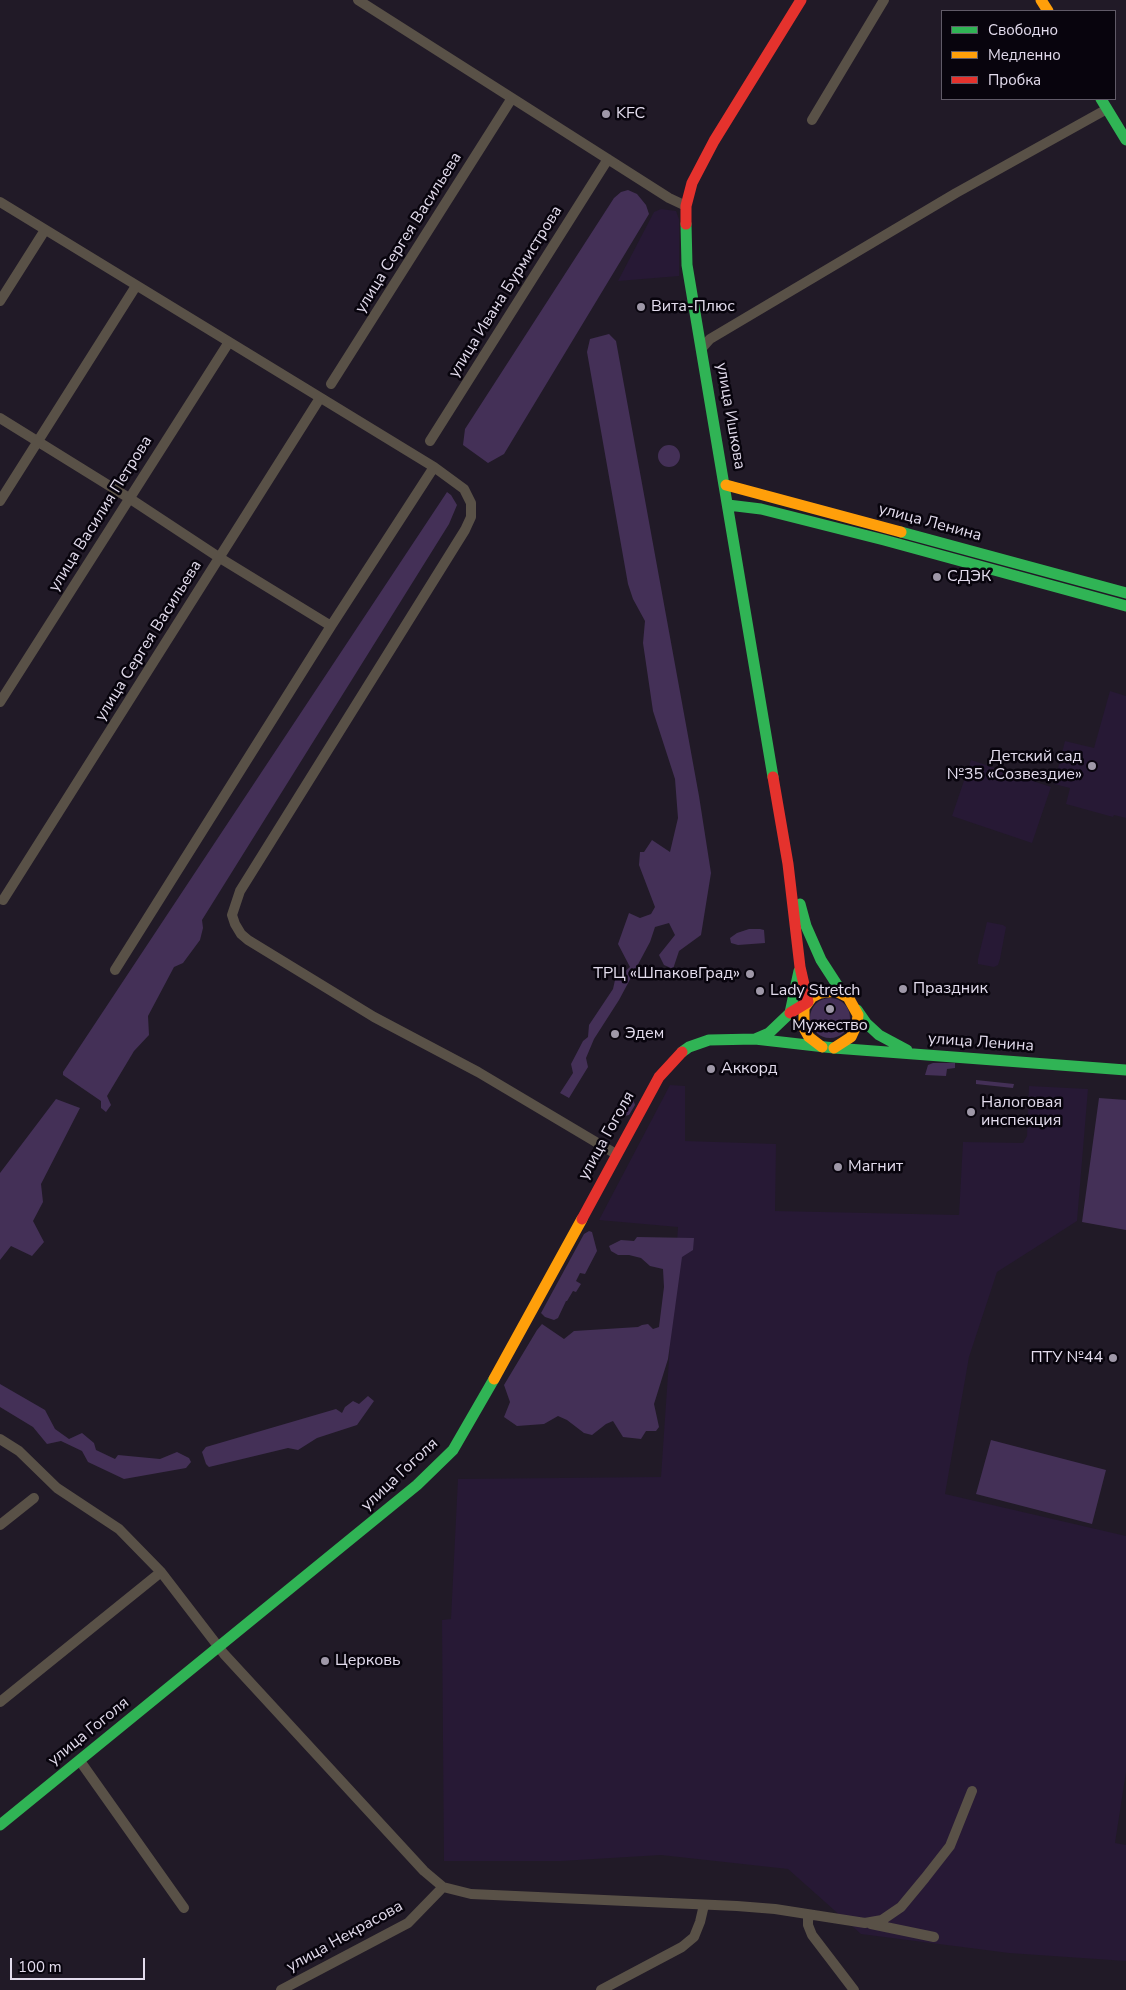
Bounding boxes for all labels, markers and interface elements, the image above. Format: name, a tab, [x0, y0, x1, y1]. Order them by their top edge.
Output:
legend	[941, 10, 1116, 100]
text: Свободно	[988, 20, 1058, 40]
text: Медленно	[988, 45, 1061, 65]
text: Пробка	[988, 70, 1041, 90]
place label: KFC	[616, 104, 645, 124]
marker: KFC	[600, 108, 612, 120]
street label: улица Сергея Васильева	[352, 149, 466, 317]
street label: улица Ивана Бурмистрова	[445, 203, 567, 381]
place label: Вита-Плюс	[651, 297, 735, 317]
marker: Вита-Плюс	[635, 301, 647, 313]
street label: улица Ишкова	[711, 361, 749, 471]
street label: улица Василия Петрова	[45, 433, 157, 595]
street label: улица Ленина	[876, 500, 984, 546]
street label: улица Сергея Васильева	[92, 557, 206, 725]
place label: СДЭК	[947, 567, 991, 587]
marker: СДЭК	[931, 571, 943, 583]
place label: Детский сад №35 «Созвездие»	[947, 747, 1082, 785]
marker: Детский сад №35 «Созвездие»	[1086, 760, 1098, 772]
place label: ТРЦ «ШпаковГрад»	[593, 964, 740, 984]
marker: ТРЦ «ШпаковГрад»	[744, 968, 756, 980]
place label: Праздник	[913, 979, 988, 999]
place label: Lady Stretch	[770, 981, 860, 1001]
marker: Праздник	[897, 983, 909, 995]
marker: Lady Stretch	[754, 985, 766, 997]
marker: Мужество	[824, 1003, 836, 1015]
place label: Мужество	[792, 1016, 868, 1036]
place label: Эдем	[625, 1024, 664, 1044]
marker: Эдем	[609, 1028, 621, 1040]
street label: улица Ленина	[927, 1030, 1035, 1056]
place label: Аккорд	[721, 1059, 778, 1079]
marker: Аккорд	[705, 1063, 717, 1075]
street label: улица Гоголя	[575, 1088, 639, 1184]
place label: Налоговая инспекция	[981, 1093, 1062, 1131]
marker: Налоговая инспекция	[965, 1106, 977, 1118]
place label: Магнит	[848, 1157, 903, 1177]
marker: Магнит	[832, 1161, 844, 1173]
place label: ПТУ №44	[1030, 1348, 1103, 1368]
marker: ПТУ №44	[1107, 1352, 1119, 1364]
street label: улица Гоголя	[358, 1434, 442, 1516]
place label: Церковь	[335, 1651, 401, 1671]
marker: Церковь	[319, 1655, 331, 1667]
street label: улица Гоголя	[45, 1694, 133, 1770]
street label: улица Некрасова	[283, 1897, 407, 1977]
scale bar	[12, 1948, 148, 1980]
text: 100 m	[18, 1957, 62, 1977]

